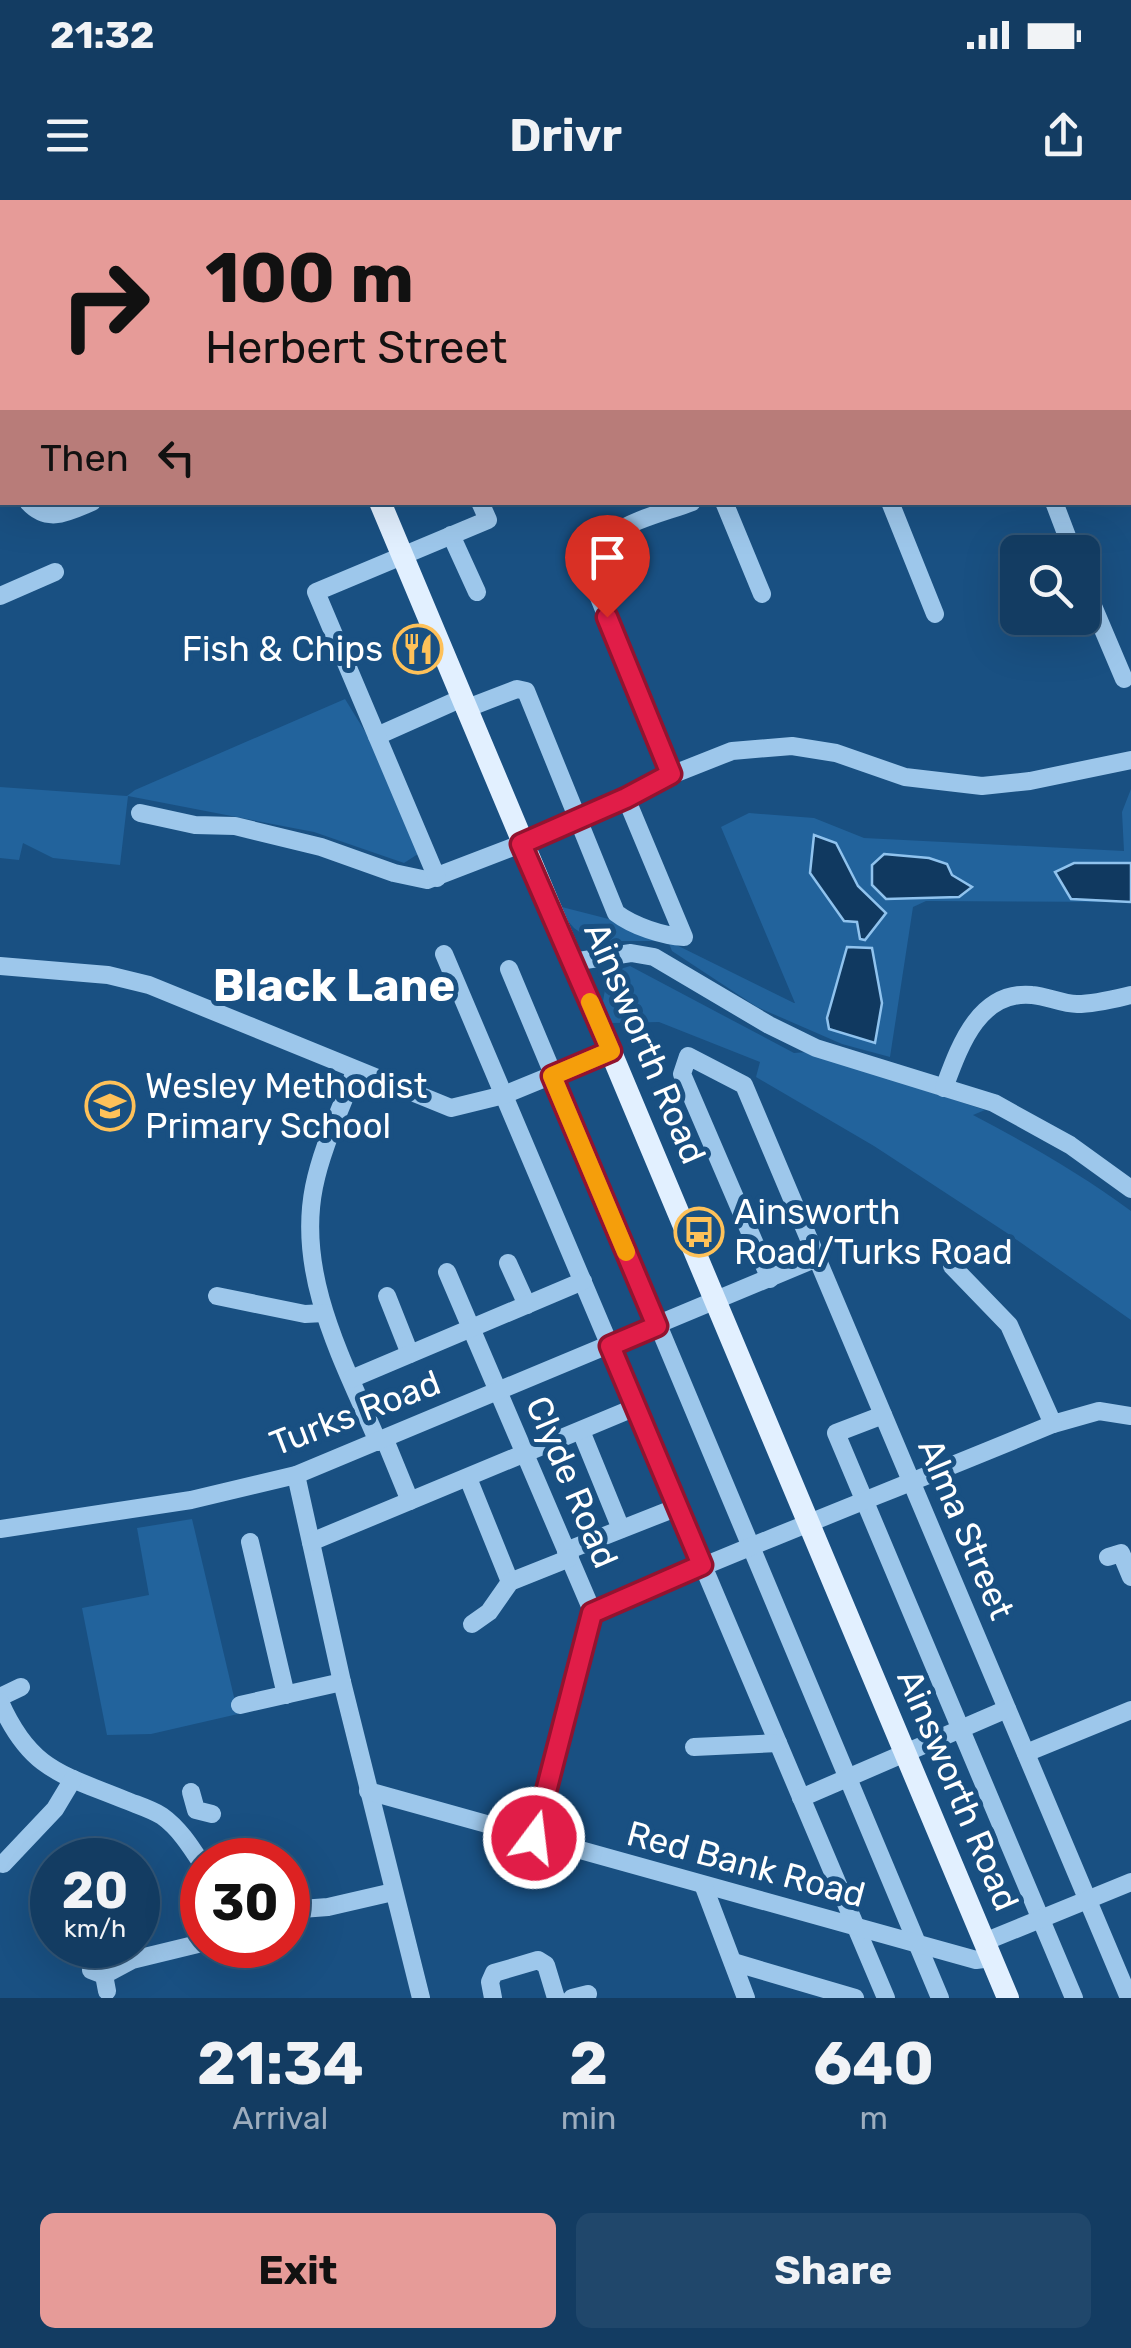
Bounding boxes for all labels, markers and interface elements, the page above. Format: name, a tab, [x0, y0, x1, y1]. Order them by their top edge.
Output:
text: 21:32	[50, 12, 154, 58]
icon: menu	[40, 108, 95, 163]
icon: share	[1036, 108, 1091, 163]
text: Drivr	[509, 109, 622, 162]
text: 100 m	[205, 237, 414, 320]
icon: right	[40, 240, 170, 370]
text: Herbert Street	[205, 321, 507, 374]
icon: left	[149, 430, 204, 485]
text: Then	[40, 435, 129, 481]
pin	[565, 515, 650, 618]
icon: arrive	[580, 530, 635, 585]
map controls	[1000, 535, 1100, 635]
button: search	[1000, 535, 1100, 635]
restaurant icon: Fish & Chips	[392, 623, 444, 675]
place label: Fish & Chips	[182, 628, 383, 670]
street label: Ainsworth Road	[575, 916, 715, 1170]
district label: Black Lane	[213, 959, 455, 1012]
place label: Wesley Methodist Primary School	[145, 1065, 427, 1147]
school or university icon: Wesley Methodist Primary School	[84, 1080, 136, 1132]
place label: Ainsworth Road/Turks Road	[734, 1191, 1013, 1273]
bus stop icon: Ainsworth Road/Turks Road	[673, 1206, 725, 1258]
street label: Turks Road	[264, 1361, 446, 1465]
street label: Clyde Road	[517, 1390, 627, 1574]
street label: Alma Street	[909, 1432, 1023, 1626]
street label: Ainsworth Road	[888, 1663, 1028, 1917]
position arrow	[482, 1786, 586, 1890]
street label: Red Bank Road	[622, 1812, 870, 1916]
speed limit sign: 30	[180, 1838, 310, 1968]
text: 20	[62, 1861, 128, 1921]
text: km/h	[64, 1914, 126, 1943]
text: 21:34	[197, 2028, 364, 2099]
text: 2	[569, 2028, 608, 2099]
text: 640	[813, 2028, 934, 2099]
text: Arrival	[232, 2099, 328, 2137]
text: min	[561, 2099, 616, 2137]
text: m	[859, 2099, 888, 2137]
button: Exit	[40, 2213, 556, 2328]
button: Share	[576, 2213, 1091, 2328]

